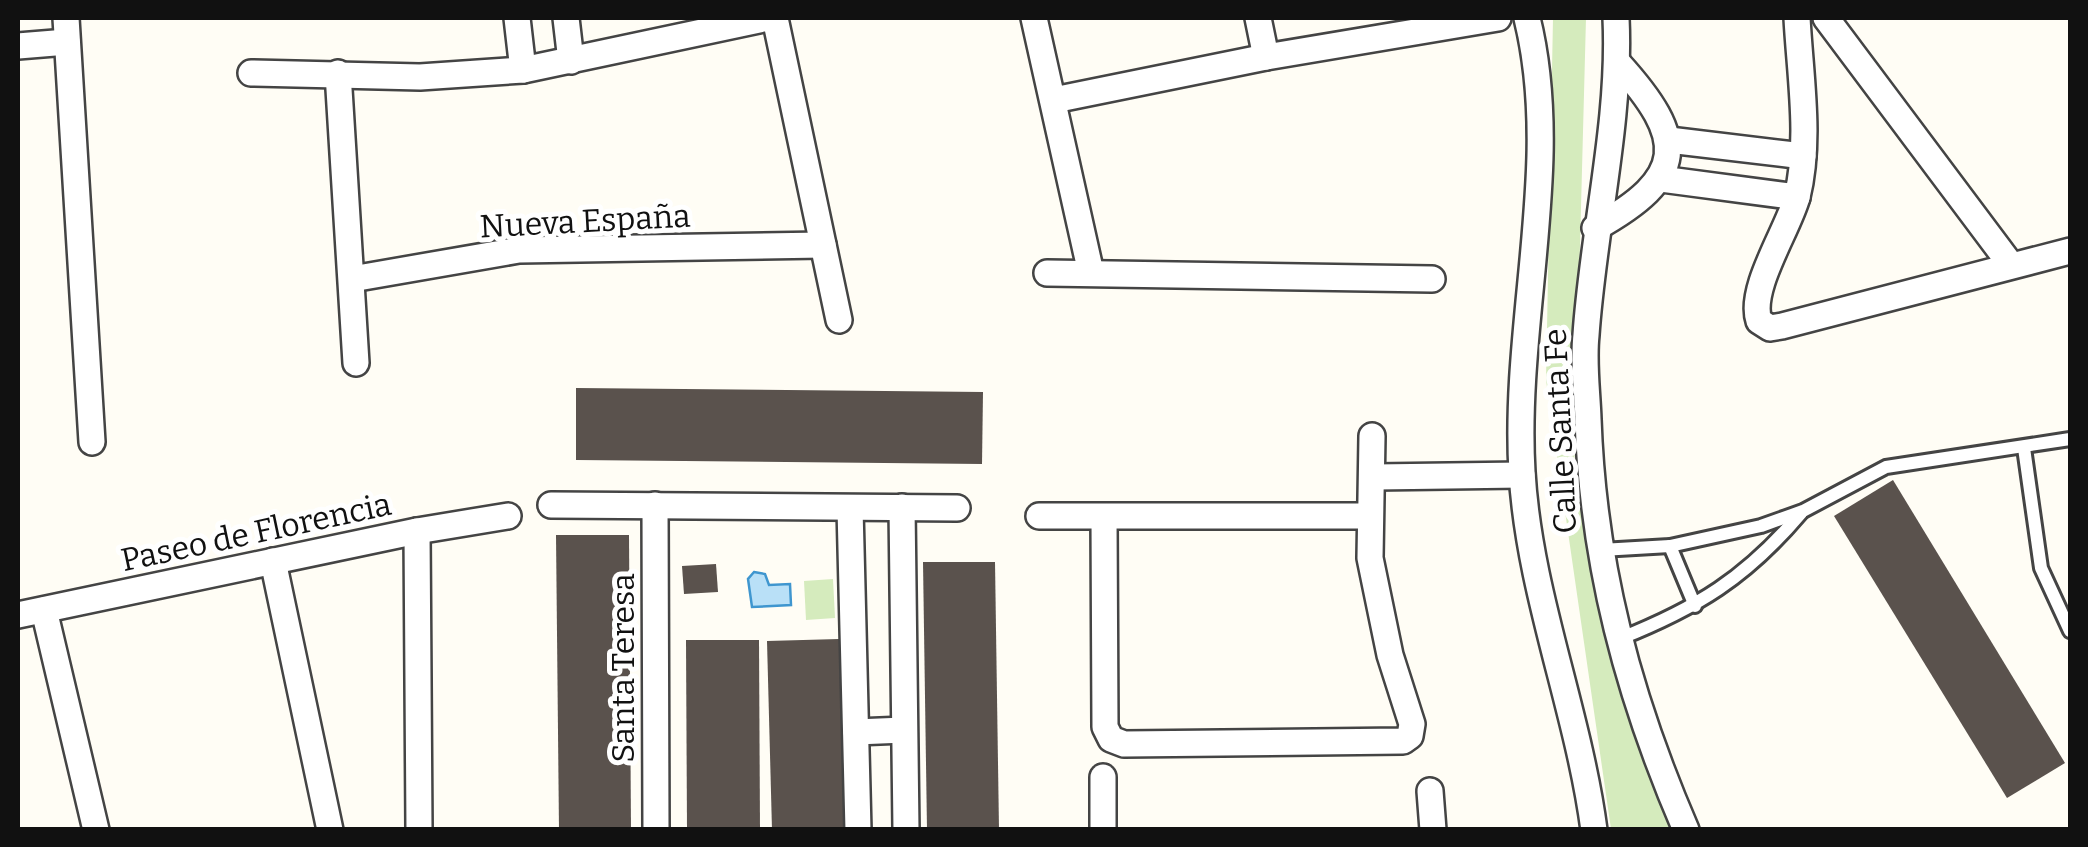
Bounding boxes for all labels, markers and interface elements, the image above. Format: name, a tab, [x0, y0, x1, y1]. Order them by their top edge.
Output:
street label: Nueva España	[479, 197, 691, 245]
street label: Calle Santa Fe	[1536, 328, 1584, 534]
street label: Paseo de Florencia	[117, 485, 395, 579]
street label: Santa Teresa	[604, 573, 642, 763]

